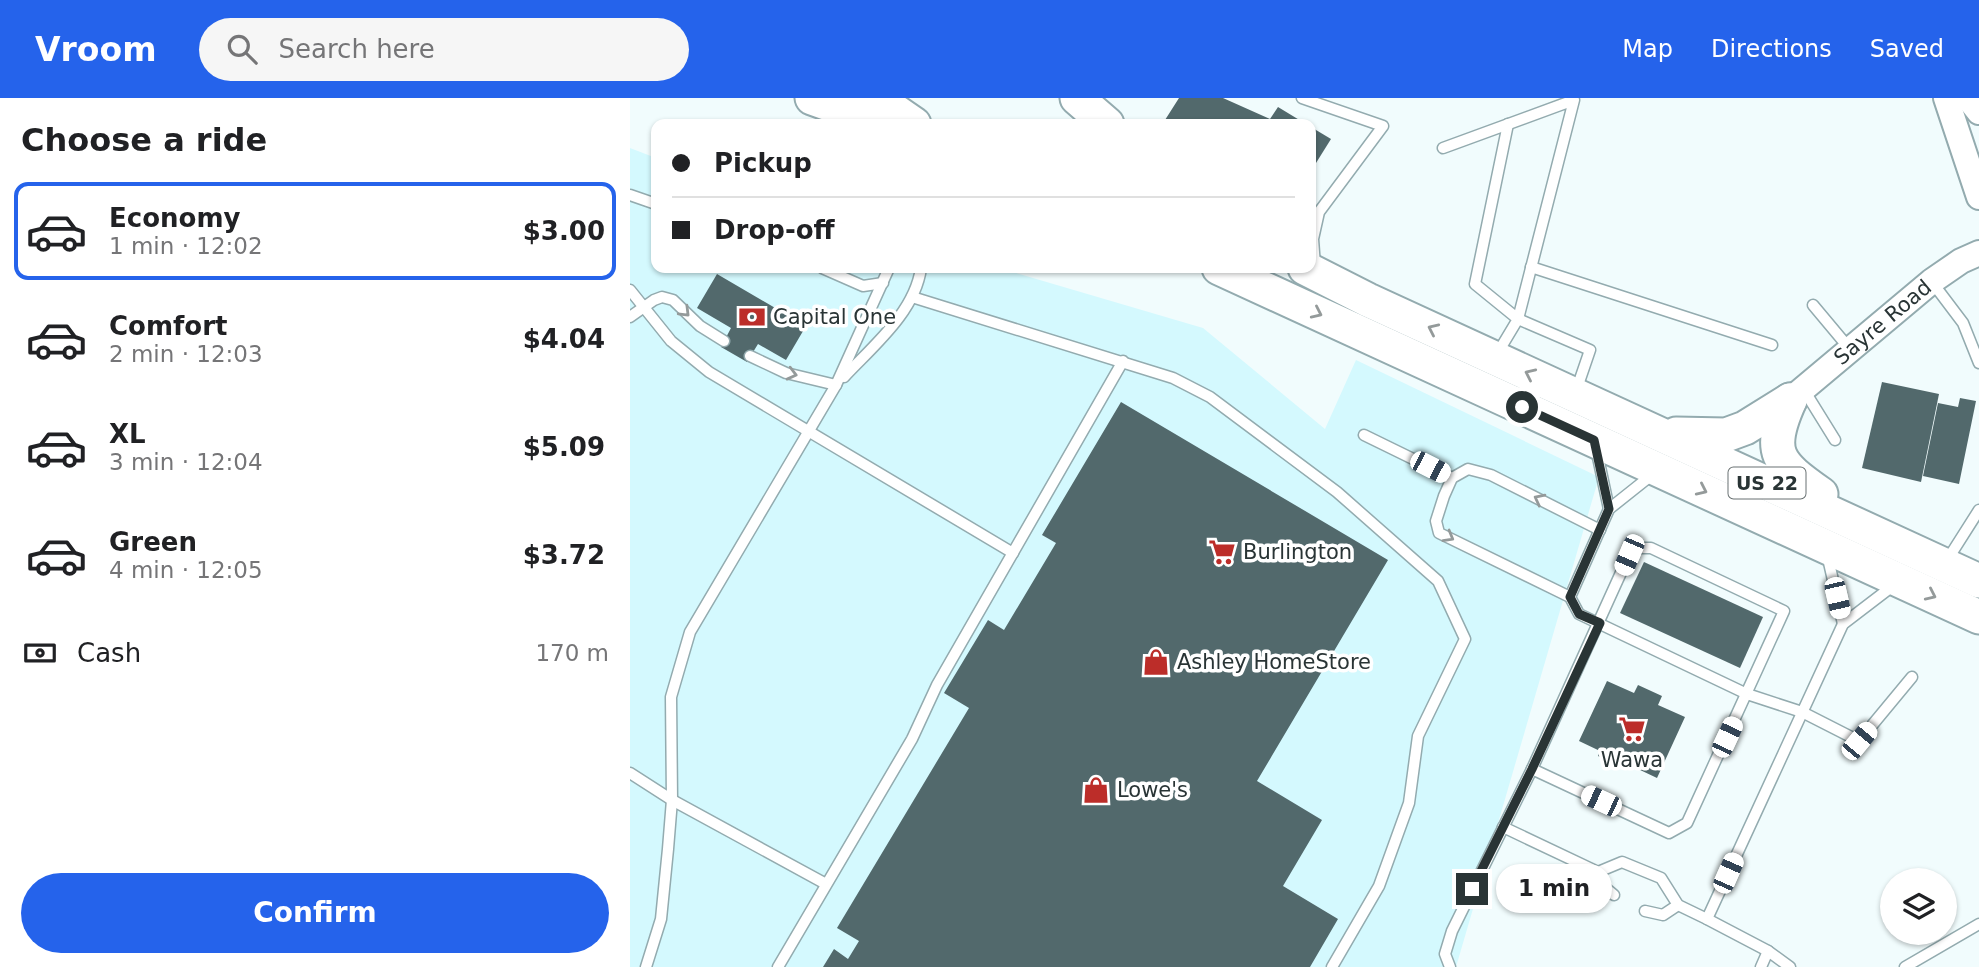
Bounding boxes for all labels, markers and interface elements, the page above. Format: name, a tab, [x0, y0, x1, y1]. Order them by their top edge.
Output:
search box	[199, 18, 689, 81]
text: Vroom	[35, 30, 157, 69]
icon: search	[223, 30, 261, 68]
text: Search here	[279, 34, 435, 64]
text: Map	[1622, 35, 1673, 63]
text: Directions	[1711, 35, 1832, 63]
text: Saved	[1870, 35, 1944, 63]
text: Choose a ride	[21, 121, 267, 159]
text: Pickup	[714, 148, 812, 178]
icon: car	[25, 200, 88, 263]
text: Economy	[109, 203, 240, 233]
text: Drop-off	[714, 215, 835, 245]
text: $3.00	[523, 216, 605, 246]
text: 1 min · 12:02	[109, 233, 263, 259]
street label: Sayre Road	[1829, 275, 1936, 370]
bank icon: Capital One	[737, 302, 767, 332]
one-way arrow	[676, 303, 689, 316]
one-way arrow	[1310, 304, 1323, 318]
place label: Capital One	[773, 305, 896, 329]
icon: car	[25, 308, 88, 371]
text: Comfort	[109, 311, 227, 341]
one-way arrow	[1428, 323, 1440, 337]
text: $4.04	[523, 324, 605, 354]
text: 2 min · 12:03	[109, 341, 263, 367]
one-way arrow	[786, 366, 798, 380]
one-way arrow	[1525, 368, 1537, 382]
route start	[1506, 391, 1538, 423]
icon: car	[25, 416, 88, 479]
text: XL	[109, 419, 146, 449]
text: $5.09	[523, 432, 605, 462]
car	[1407, 448, 1454, 486]
text: 3 min · 12:04	[109, 449, 263, 475]
road number: US 22	[1728, 468, 1806, 498]
one-way arrow	[1695, 482, 1707, 496]
one-way arrow	[1534, 494, 1546, 508]
icon: car	[25, 524, 88, 587]
text: Green	[109, 527, 197, 557]
one-way arrow	[1441, 529, 1454, 542]
car	[1612, 532, 1647, 578]
supermarket icon: Burlington	[1207, 537, 1237, 567]
text: $3.72	[523, 540, 605, 570]
place label: Burlington	[1243, 540, 1352, 564]
text: 4 min · 12:05	[109, 557, 263, 583]
car	[1823, 575, 1852, 621]
one-way arrow	[1924, 587, 1936, 601]
icon: cash	[21, 634, 59, 672]
text: Cash	[77, 638, 141, 668]
text: 170 m	[535, 640, 609, 666]
shop icon: Ashley HomeStore	[1141, 647, 1171, 677]
place label: Ashley HomeStore	[1177, 650, 1371, 674]
supermarket icon: Wawa	[1617, 714, 1647, 744]
car	[1709, 714, 1746, 760]
car	[1838, 718, 1881, 764]
place label: Wawa	[1601, 748, 1663, 772]
shop icon: Lowe's	[1081, 775, 1111, 805]
place label: Lowe's	[1117, 778, 1188, 802]
car	[1578, 783, 1625, 819]
car	[1710, 850, 1747, 896]
callout: 1 min	[1496, 864, 1612, 914]
map controls	[1880, 868, 1957, 945]
button: layers	[1880, 868, 1957, 945]
button: Confirm	[21, 873, 609, 953]
route end	[1456, 873, 1488, 905]
text: 1 min	[1518, 875, 1590, 901]

